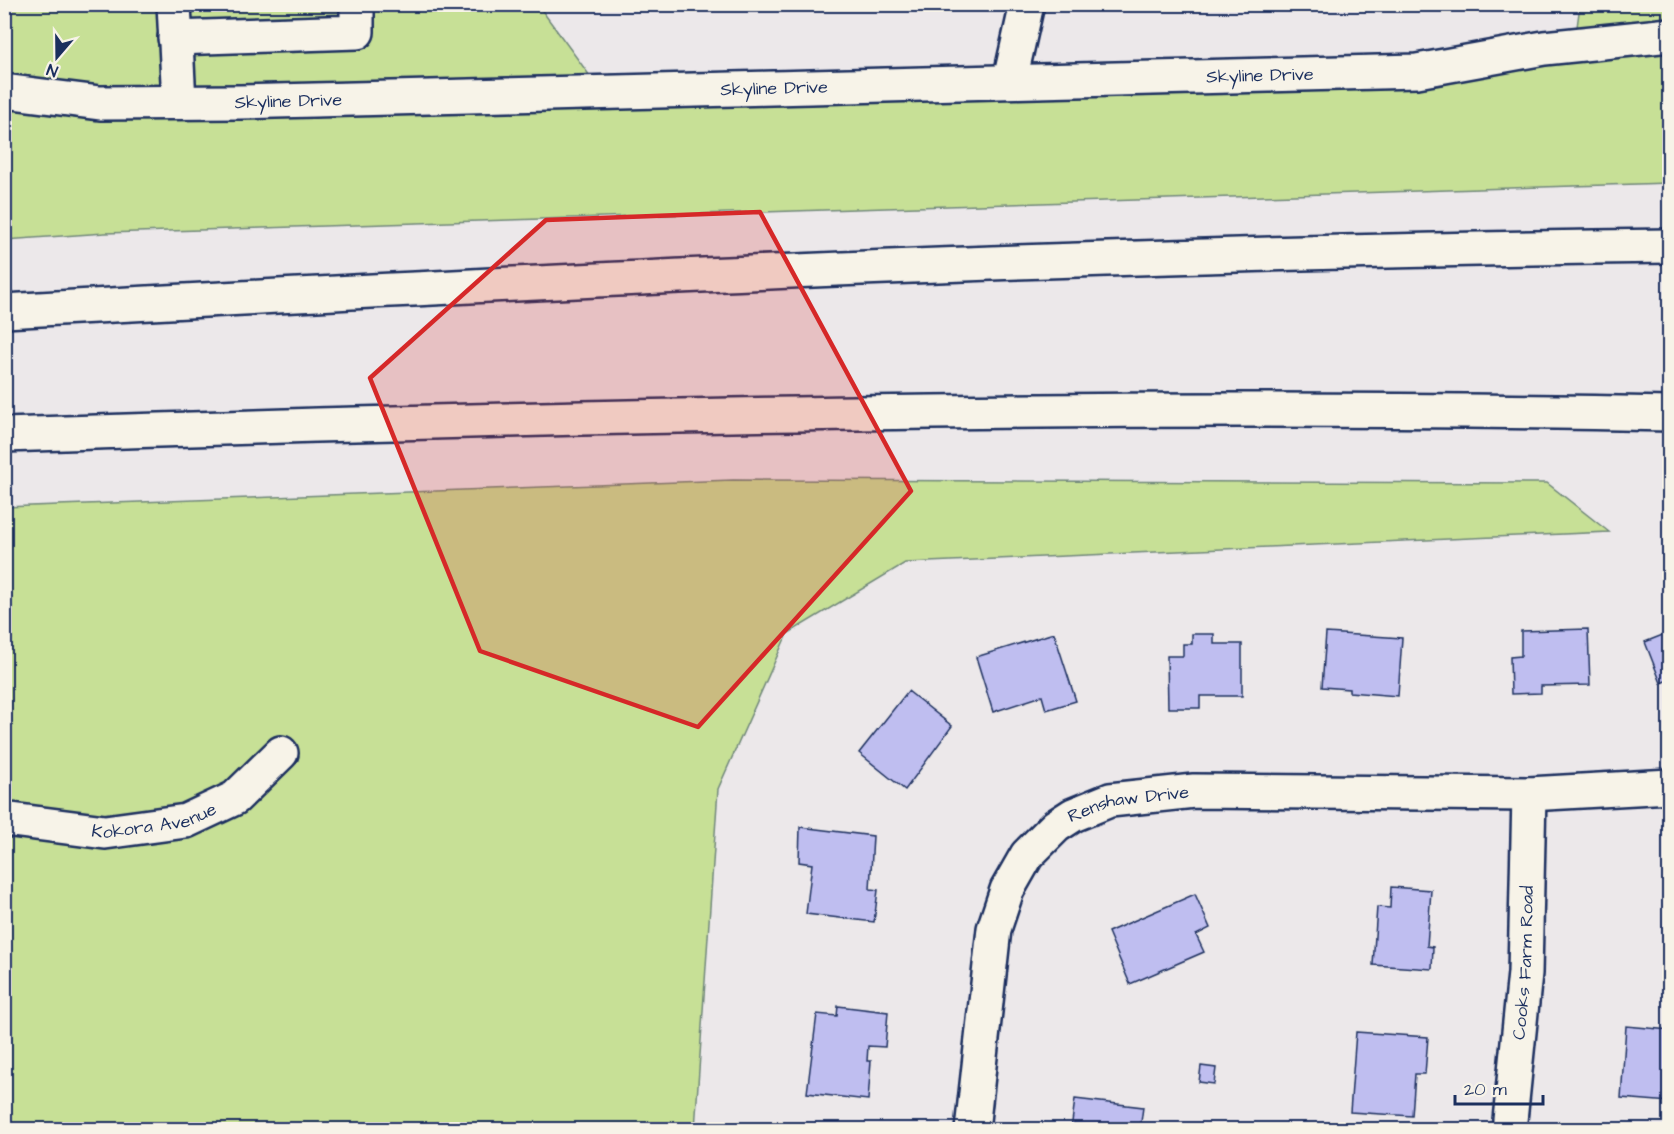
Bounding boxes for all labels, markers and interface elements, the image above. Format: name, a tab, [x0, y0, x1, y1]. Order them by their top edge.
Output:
north arrow	[27, 27, 87, 87]
text: N	[44, 58, 61, 82]
street label: Skyline Drive	[1206, 61, 1314, 89]
street label: Skyline Drive	[720, 74, 828, 102]
street label: Skyline Drive	[234, 87, 343, 115]
street label: Renshaw Drive	[1064, 779, 1190, 828]
street label: Kokora Avenue	[90, 796, 220, 845]
street label: Cooks Farm Road	[1506, 885, 1539, 1041]
scale bar	[1455, 1068, 1544, 1106]
text: 20 m	[1464, 1077, 1507, 1102]

